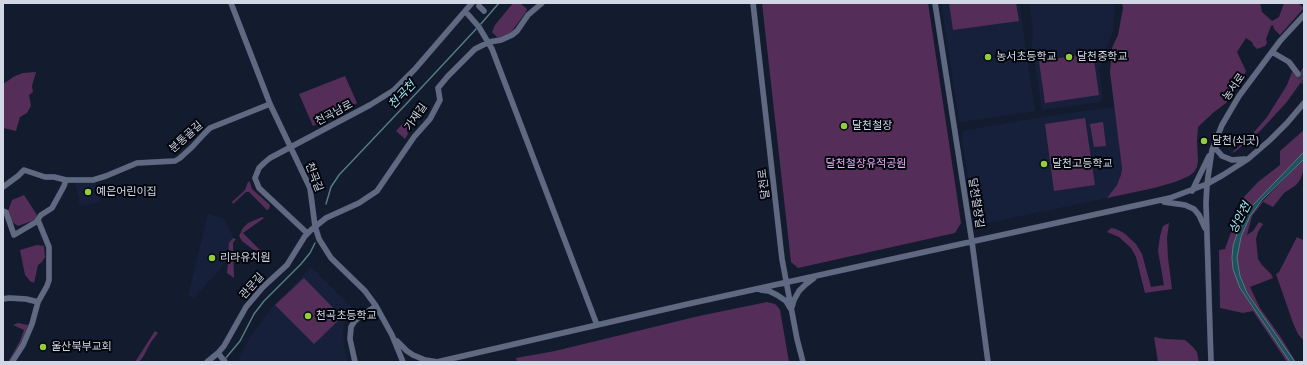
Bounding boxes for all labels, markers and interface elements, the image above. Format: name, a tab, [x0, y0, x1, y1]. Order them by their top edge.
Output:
place label: 농서초등학교	[996, 50, 1057, 64]
place label: 달천중학교	[1077, 50, 1128, 64]
marker: 농서초등학교	[983, 52, 993, 62]
marker: 달천중학교	[1064, 52, 1074, 62]
street label: 농서로	[1220, 71, 1248, 103]
water label: 천곡천	[385, 78, 419, 112]
street label: 천곡남로	[313, 98, 355, 128]
street label: 가재길	[402, 101, 430, 133]
street label: 분통골길	[167, 119, 205, 155]
place label: 달천철장	[852, 119, 892, 133]
marker: 달천철장	[839, 121, 849, 131]
place label: 달천(쇠곳)	[1212, 134, 1259, 148]
marker: 달천(쇠곳)	[1199, 136, 1209, 146]
park label: 달천철장유적공원	[826, 157, 906, 171]
place label: 달천고등학교	[1052, 157, 1113, 171]
marker: 달천고등학교	[1039, 159, 1049, 169]
street label: 천곡길	[302, 160, 326, 194]
street label: 달천로	[756, 168, 772, 200]
street label: 달천철장길	[966, 177, 986, 229]
place label: 예은어린이집	[96, 185, 157, 199]
marker: 예은어린이집	[83, 187, 93, 197]
water label: 상안천	[1226, 200, 1254, 236]
place label: 리라유치원	[220, 251, 271, 265]
marker: 리라유치원	[207, 253, 217, 263]
street label: 관문길	[237, 270, 267, 302]
place label: 천곡초등학교	[316, 309, 377, 323]
marker: 천곡초등학교	[303, 311, 313, 321]
place label: 울산북부교회	[51, 340, 112, 354]
marker: 울산북부교회	[38, 342, 48, 352]

